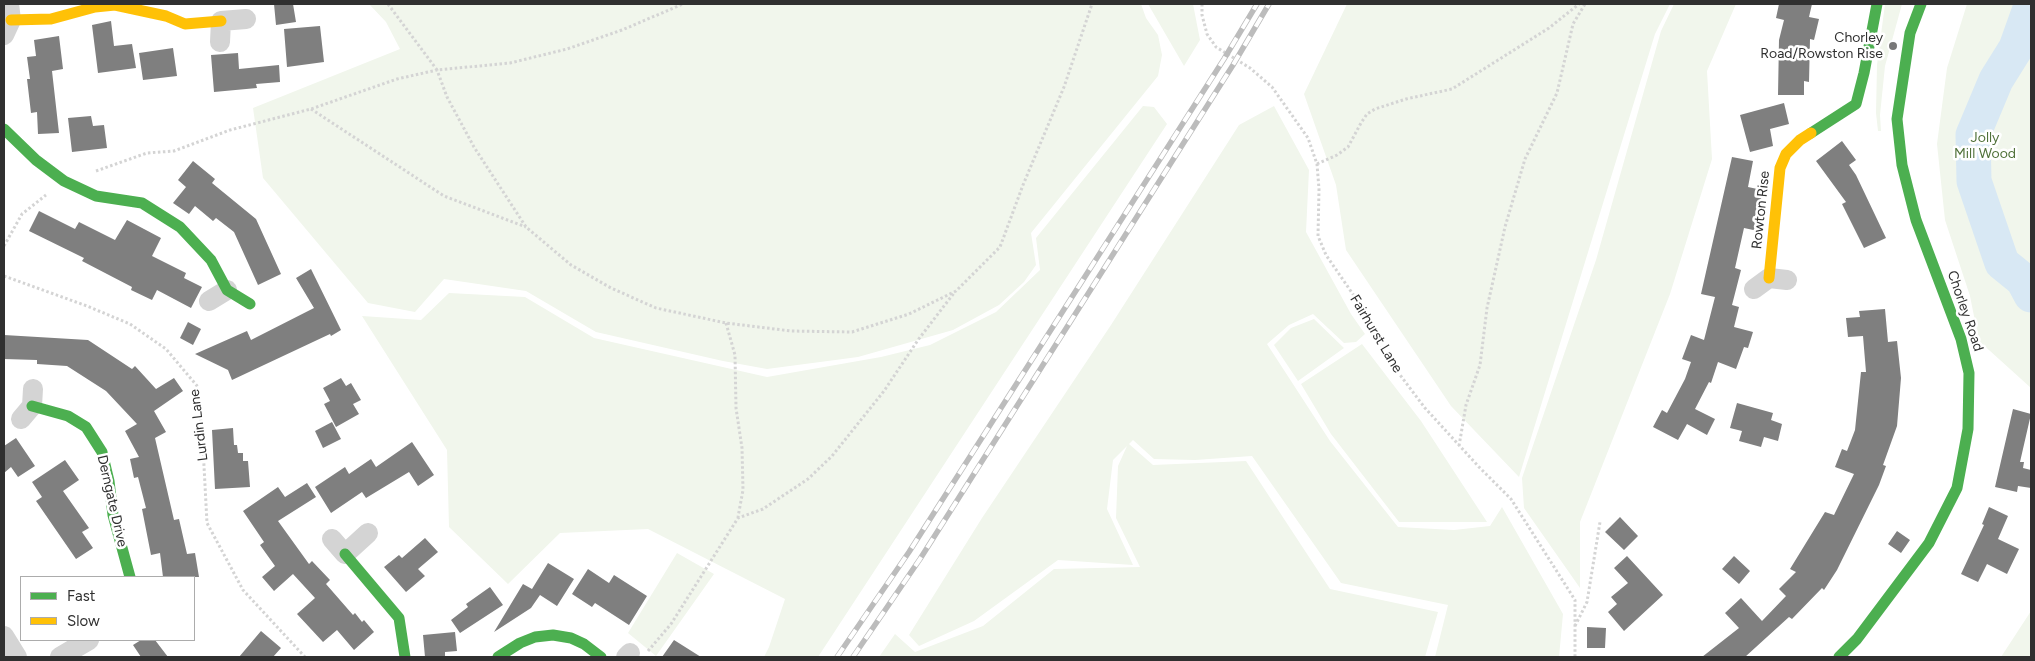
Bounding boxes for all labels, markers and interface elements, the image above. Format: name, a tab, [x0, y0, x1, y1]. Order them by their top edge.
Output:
place label: Chorley Road/Rowston Rise	[1760, 30, 1883, 62]
marker: Chorley Road/Rowston Rise	[1887, 40, 1899, 52]
park label: Jolly Mill Wood	[1954, 130, 2016, 162]
street label: Rowton Rise	[1749, 170, 1773, 250]
street label: Chorley Road	[1943, 268, 1987, 354]
street label: Fairhurst Lane	[1346, 292, 1406, 376]
street label: Lurdin Lane	[186, 388, 212, 462]
street label: Derngate Drive	[93, 453, 131, 549]
legend	[20, 576, 195, 641]
text: Fast	[67, 587, 95, 605]
text: Slow	[67, 612, 100, 630]

